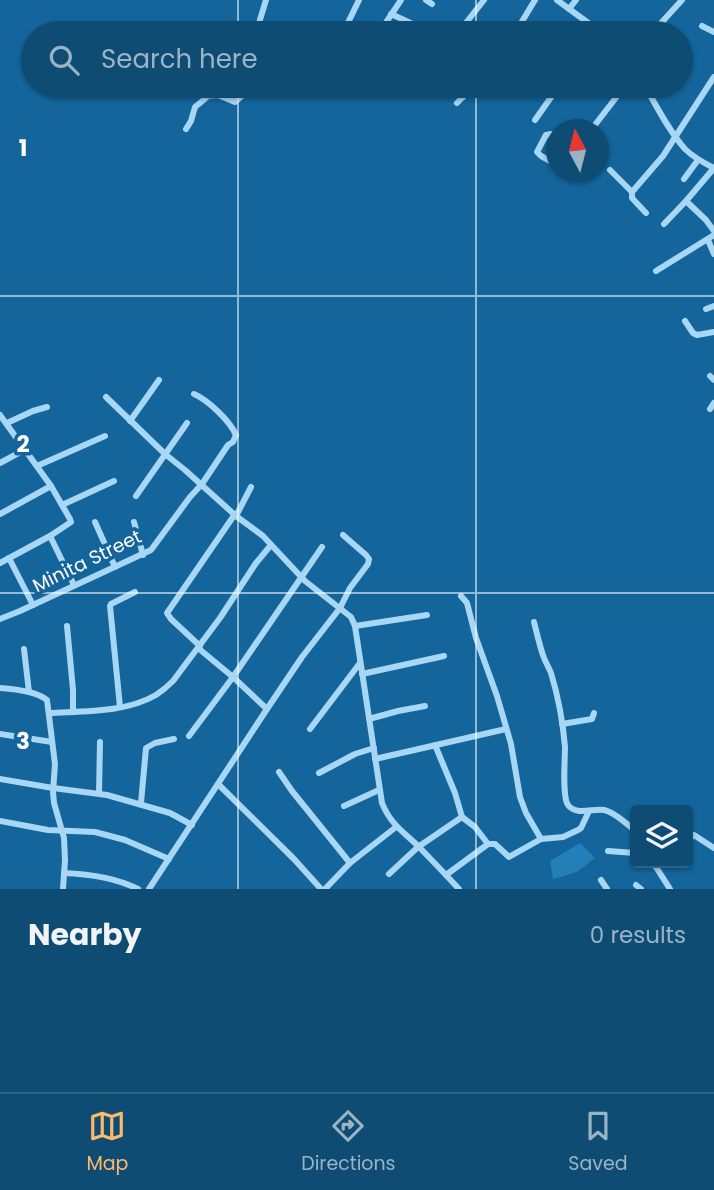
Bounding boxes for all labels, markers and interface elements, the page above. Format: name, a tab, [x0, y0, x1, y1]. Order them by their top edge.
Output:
search box	[21, 21, 693, 98]
icon: search	[45, 41, 83, 79]
text: Search here	[101, 41, 258, 77]
north arrow	[546, 119, 609, 182]
text: 1	[19, 132, 27, 164]
text: 2	[16, 428, 30, 460]
street label: Minita Street	[28, 523, 146, 599]
text: 3	[16, 725, 30, 757]
map controls	[630, 805, 693, 868]
button: layers	[630, 805, 693, 868]
text: Nearby	[28, 913, 142, 956]
text: 0 results	[590, 919, 686, 951]
tab: Map	[86, 1107, 128, 1178]
tab: Directions	[301, 1107, 396, 1178]
tab: Saved	[568, 1107, 628, 1178]

